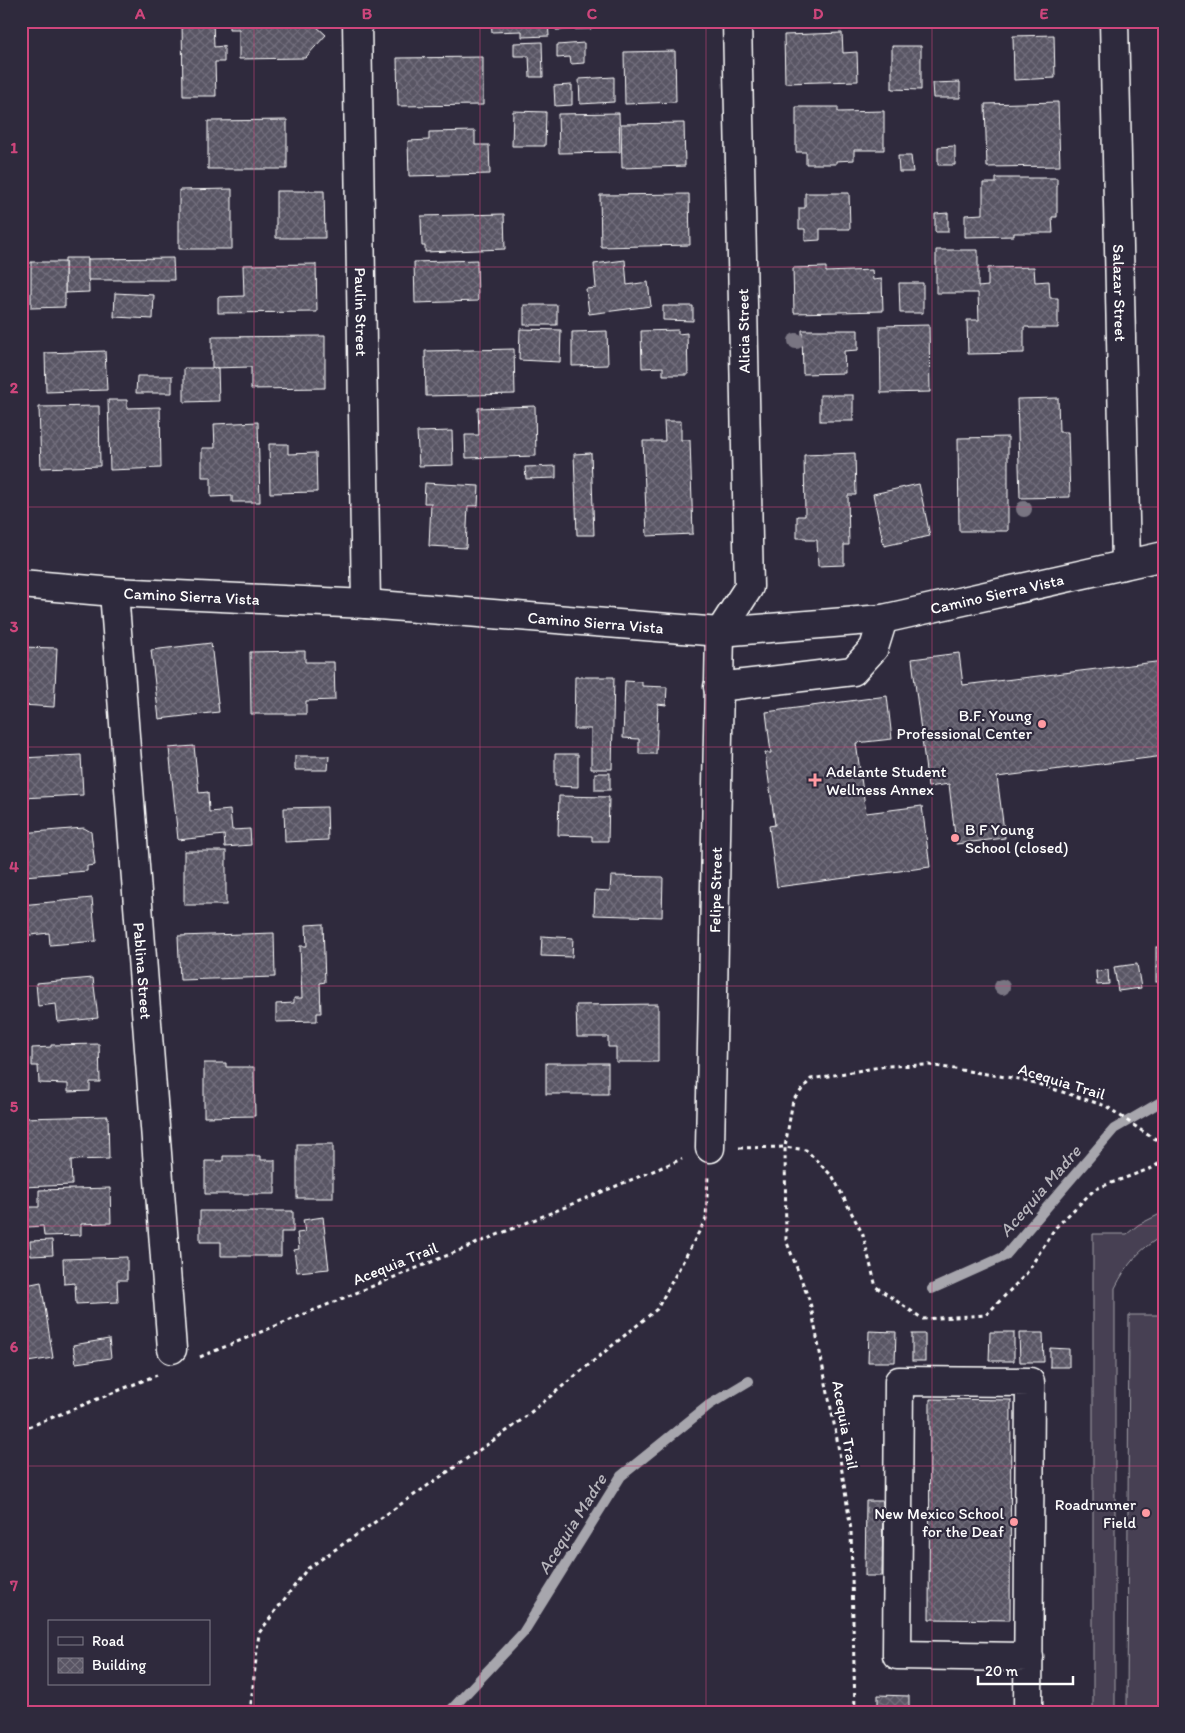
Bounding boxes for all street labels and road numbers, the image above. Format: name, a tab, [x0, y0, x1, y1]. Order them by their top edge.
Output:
street label: Salazar Street	[1109, 244, 1130, 342]
street label: Paulin Street	[351, 267, 371, 357]
street label: Alicia Street	[733, 288, 754, 374]
street label: Camino Sierra Vista	[928, 570, 1066, 618]
street label: Camino Sierra Vista	[123, 583, 260, 609]
street label: Camino Sierra Vista	[527, 608, 664, 638]
street label: Felipe Street	[705, 847, 726, 933]
street label: Pablina Street	[129, 922, 156, 1020]
street label: Acequia Trail	[1016, 1059, 1108, 1104]
street label: Acequia Trail	[350, 1238, 441, 1289]
street label: Acequia Trail	[828, 1379, 863, 1472]

